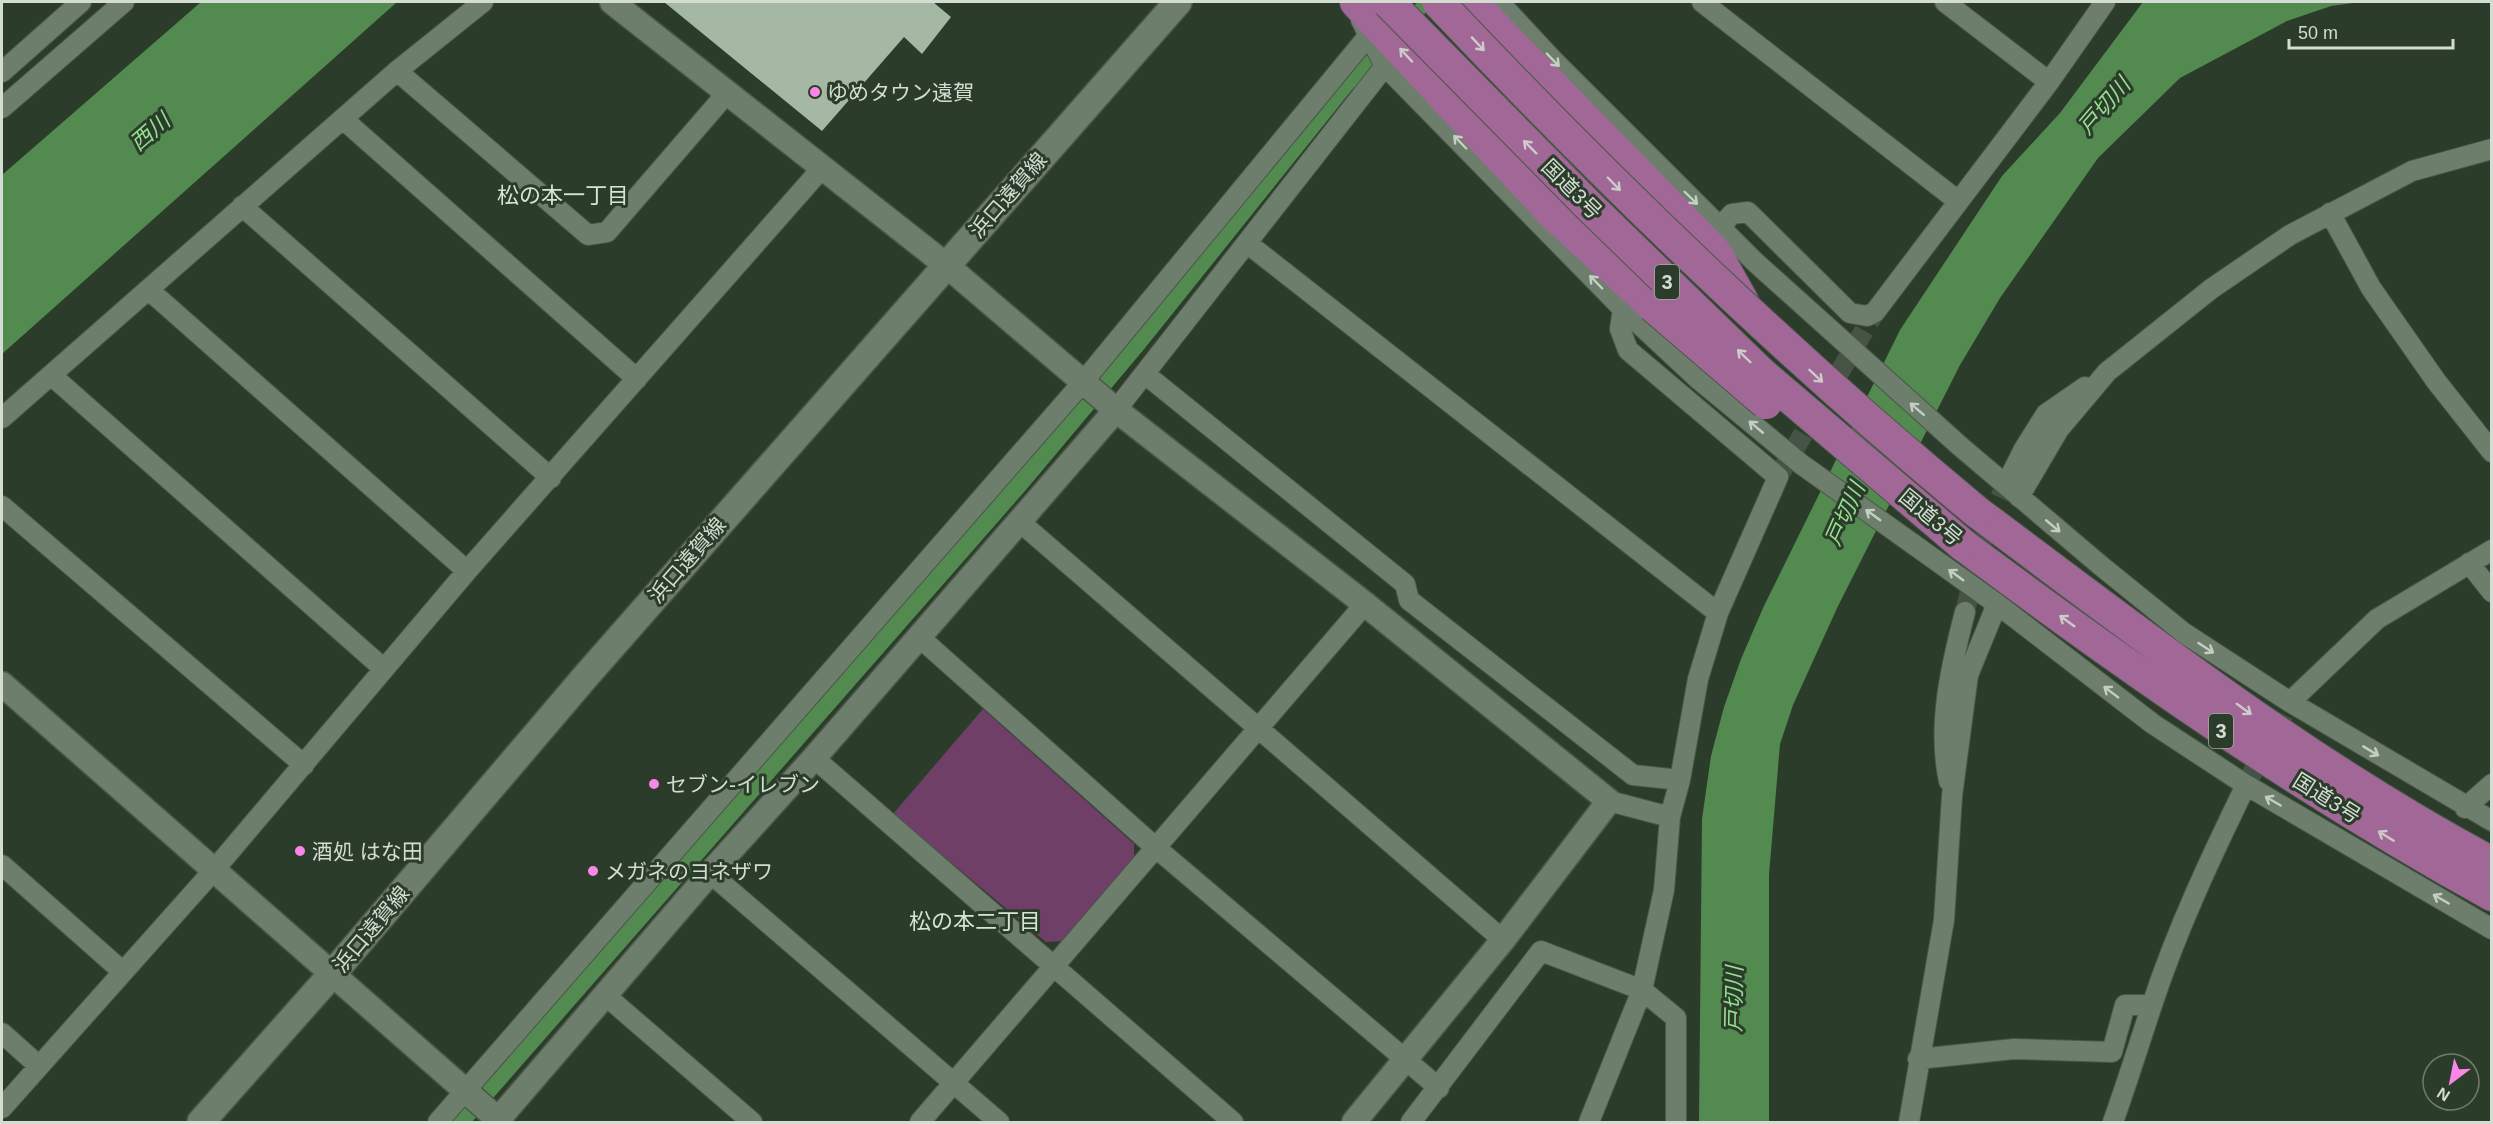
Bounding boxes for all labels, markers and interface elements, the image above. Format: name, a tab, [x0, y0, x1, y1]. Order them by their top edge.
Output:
scale bar	[2289, 12, 2452, 50]
text: 50 m	[2298, 23, 2338, 43]
one-way arrow	[1471, 36, 1485, 51]
one-way arrow	[1399, 48, 1413, 63]
one-way arrow	[1546, 52, 1560, 67]
water label: 戸切川	[2073, 71, 2136, 139]
place label: ゆめタウン遠賀	[827, 81, 974, 104]
marker: ゆめタウン遠賀	[808, 85, 822, 99]
water label: 西川	[125, 107, 176, 156]
one-way arrow	[1452, 135, 1467, 150]
one-way arrow	[1522, 139, 1537, 154]
street label: 浜口遠賀線	[965, 148, 1051, 242]
street label: 国道3号	[1537, 154, 1607, 224]
one-way arrow	[1607, 176, 1621, 191]
district label: 松の本一丁目	[497, 183, 629, 208]
one-way arrow	[1684, 190, 1699, 205]
road number: 3	[1655, 265, 1679, 299]
one-way arrow	[1589, 274, 1604, 289]
one-way arrow	[1737, 350, 1752, 364]
one-way arrow	[1809, 369, 1824, 383]
one-way arrow	[1910, 402, 1925, 416]
one-way arrow	[1749, 420, 1764, 434]
water label: 戸切川	[1820, 477, 1871, 549]
street label: 国道3号	[1895, 484, 1967, 550]
one-way arrow	[1865, 509, 1881, 521]
street label: 浜口遠賀線	[644, 513, 730, 607]
one-way arrow	[2045, 519, 2060, 533]
one-way arrow	[1948, 568, 1964, 581]
one-way arrow	[2060, 615, 2076, 627]
one-way arrow	[2197, 641, 2214, 654]
one-way arrow	[2104, 686, 2120, 698]
one-way arrow	[2235, 703, 2251, 715]
road number: 3	[2209, 714, 2233, 748]
one-way arrow	[2362, 745, 2379, 757]
street label: 国道3号	[2289, 768, 2365, 828]
place label: セブン-イレブン	[666, 773, 820, 796]
marker: セブン-イレブン	[647, 777, 661, 791]
one-way arrow	[2265, 795, 2282, 807]
one-way arrow	[2378, 829, 2395, 841]
place label: 酒処 はな田	[312, 840, 423, 863]
marker: 酒処 はな田	[293, 844, 307, 858]
place label: メガネのヨネザワ	[605, 860, 773, 883]
marker: メガネのヨネザワ	[586, 864, 600, 878]
street label: 浜口遠賀線	[328, 881, 414, 977]
one-way arrow	[2433, 893, 2450, 905]
district label: 松の本二丁目	[909, 909, 1041, 934]
water label: 戸切川	[1721, 964, 1747, 1032]
north arrow	[2421, 1052, 2481, 1112]
text: N	[2434, 1084, 2453, 1105]

